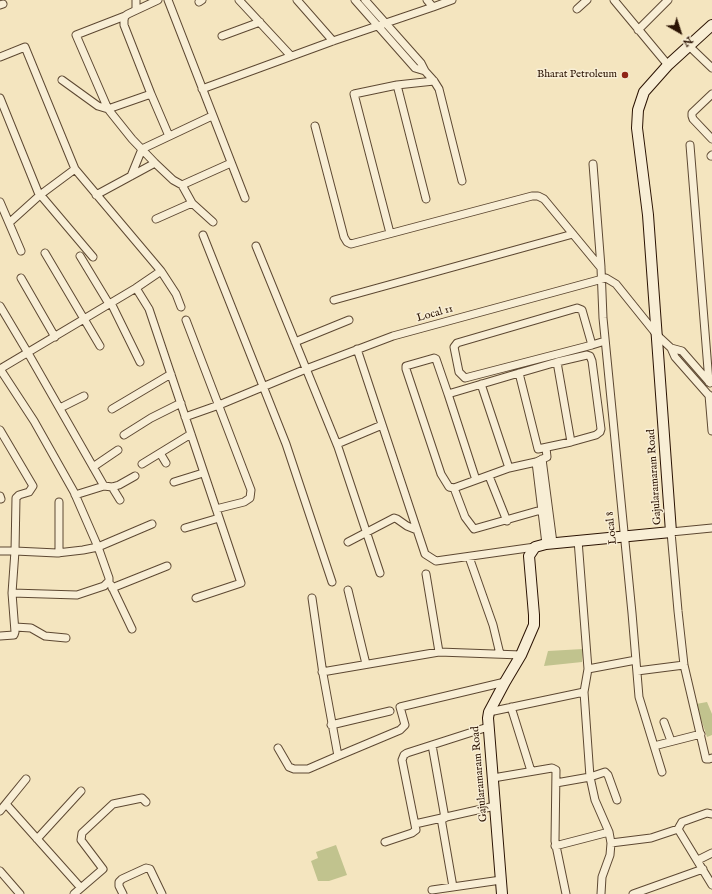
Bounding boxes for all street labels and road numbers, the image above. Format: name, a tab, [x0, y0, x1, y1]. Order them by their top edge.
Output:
street label: Local 11	[415, 303, 455, 325]
street label: Gajularamaram Road	[645, 429, 665, 525]
street label: Local 8	[604, 511, 620, 545]
street label: Gajularamaram Road	[469, 726, 491, 822]

